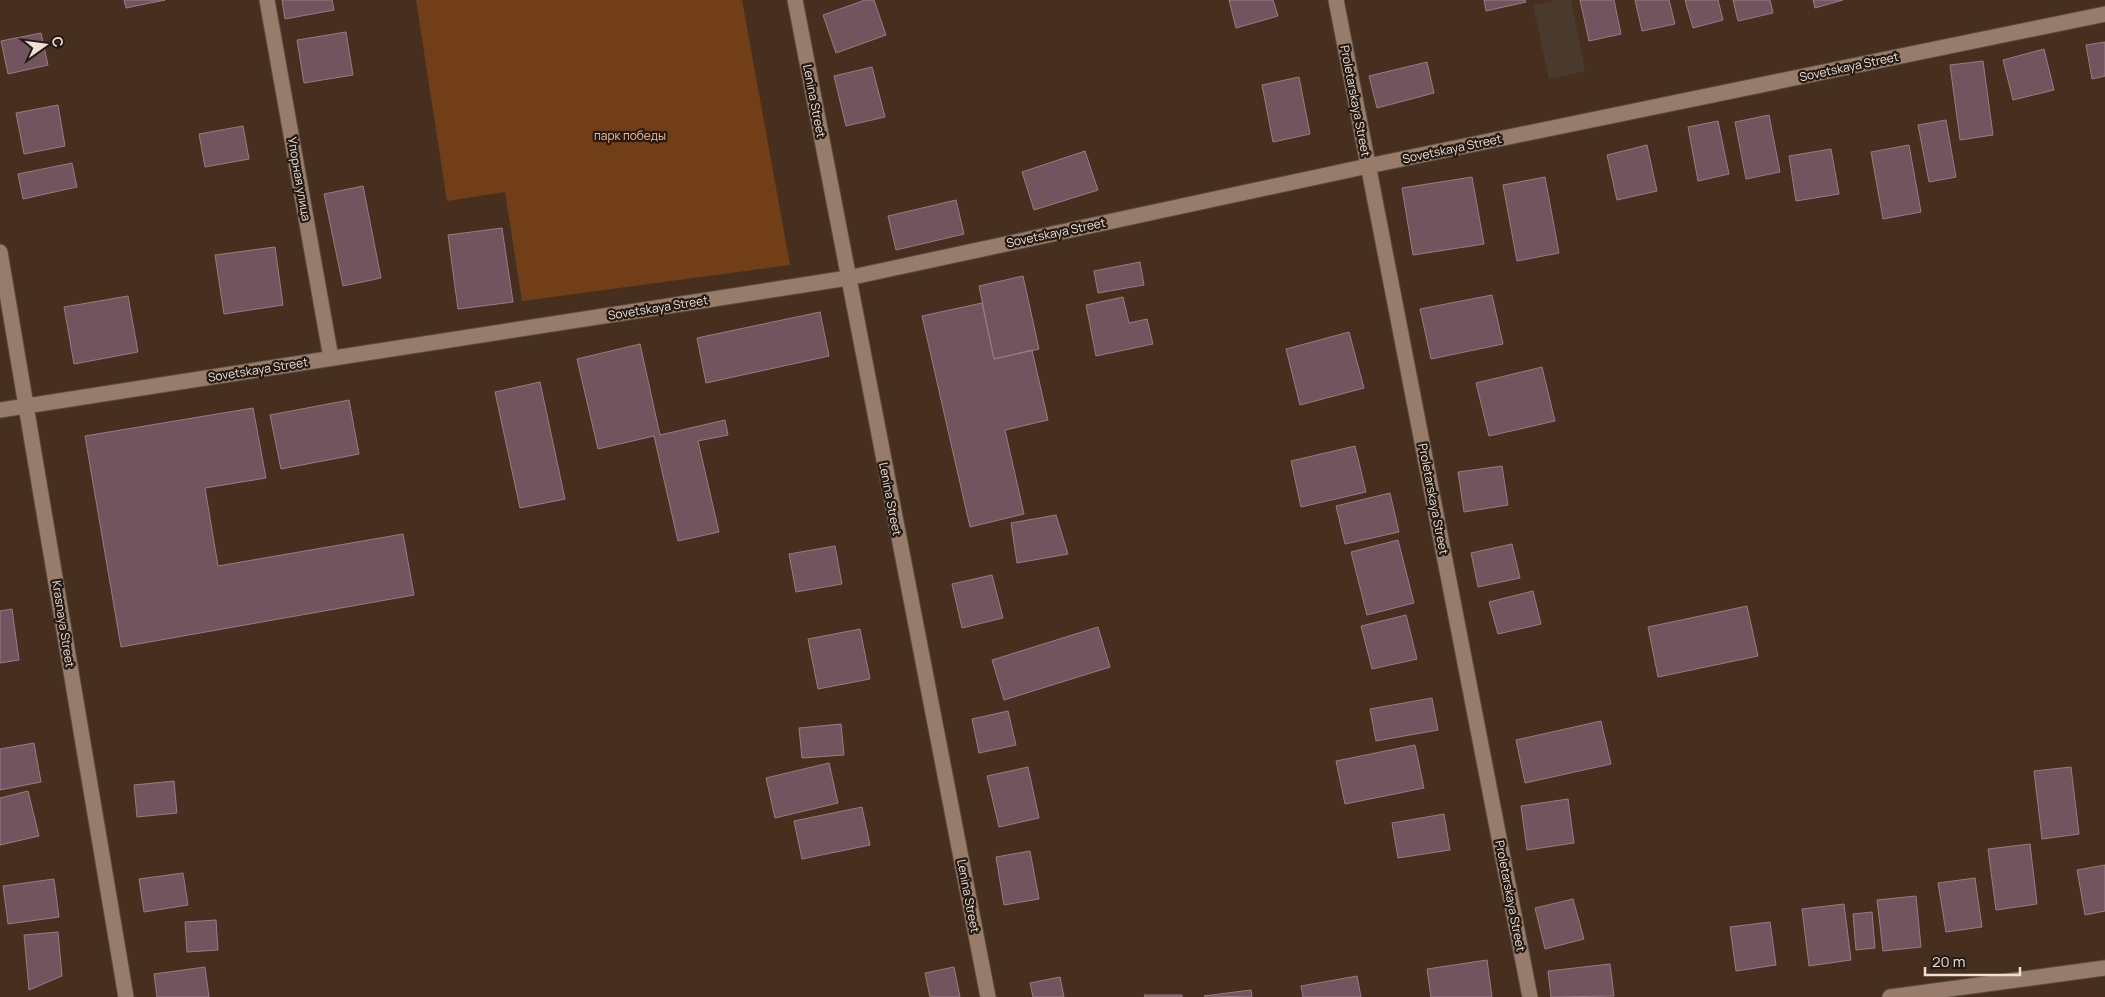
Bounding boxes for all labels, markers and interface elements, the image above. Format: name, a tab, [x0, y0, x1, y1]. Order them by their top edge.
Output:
north arrow	[20, 20, 70, 70]
text: С	[48, 34, 69, 49]
street label: Proletarskaya Street	[1336, 44, 1375, 158]
street label: Sovetskaya Street	[1798, 48, 1900, 85]
street label: Lenina Street	[799, 63, 830, 139]
park label: парк победы	[594, 127, 666, 144]
street label: Sovetskaya Street	[1401, 130, 1503, 167]
street label: Упорная улица	[284, 136, 315, 222]
street label: Sovetskaya Street	[1005, 214, 1107, 251]
street label: Sovetskaya Street	[607, 291, 709, 324]
street label: Sovetskaya Street	[207, 353, 309, 386]
street label: Proletarskaya Street	[1414, 442, 1453, 556]
street label: Lenina Street	[875, 461, 906, 537]
street label: Krasnaya Street	[48, 579, 79, 669]
street label: Proletarskaya Street	[1491, 839, 1530, 953]
street label: Lenina Street	[953, 858, 984, 934]
scale bar	[1925, 944, 2020, 976]
text: 20 m	[1932, 951, 1965, 972]

